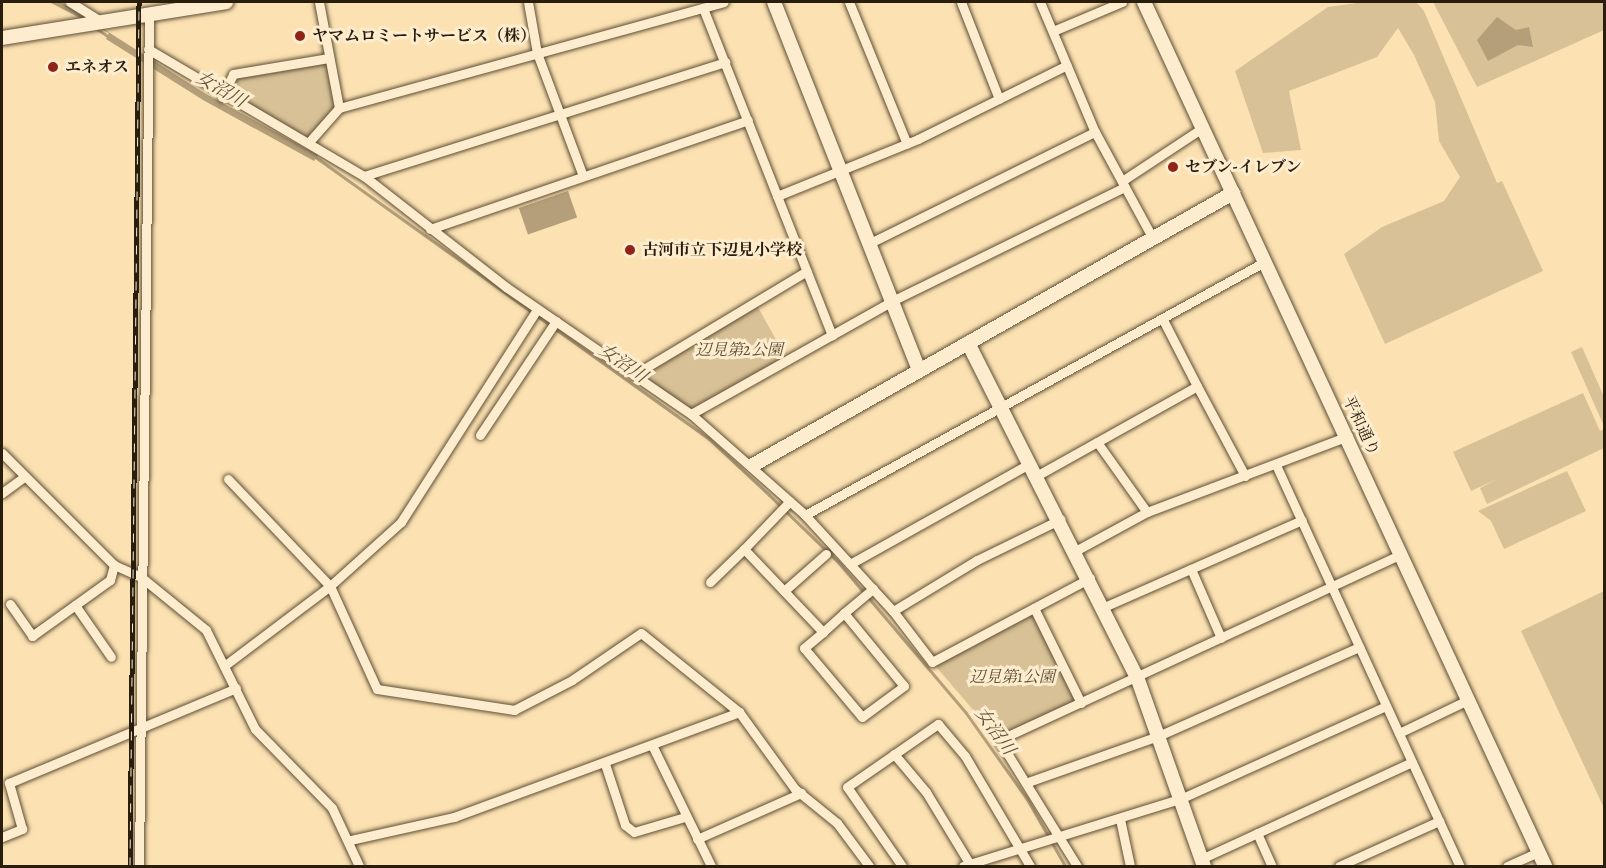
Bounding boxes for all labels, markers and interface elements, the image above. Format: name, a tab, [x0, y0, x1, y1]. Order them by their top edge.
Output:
place label: ヤマムロミートサービス（株）	[312, 26, 536, 46]
marker: ヤマムロミートサービス（株）	[293, 29, 307, 43]
place label: エネオス	[65, 57, 129, 77]
marker: エネオス	[46, 60, 60, 74]
water label: 女沼川	[192, 66, 250, 112]
place label: セブン-イレブン	[1185, 157, 1303, 177]
marker: セブン-イレブン	[1166, 160, 1180, 174]
place label: 古河市立下辺見小学校	[642, 240, 802, 260]
marker: 古河市立下辺見小学校	[623, 243, 637, 257]
water label: 女沼川	[595, 339, 651, 387]
park label: 辺見第2公園	[695, 340, 783, 360]
street label: 平和通り	[1339, 393, 1383, 459]
park label: 辺見第1公園	[969, 667, 1055, 687]
water label: 女沼川	[970, 703, 1020, 759]

